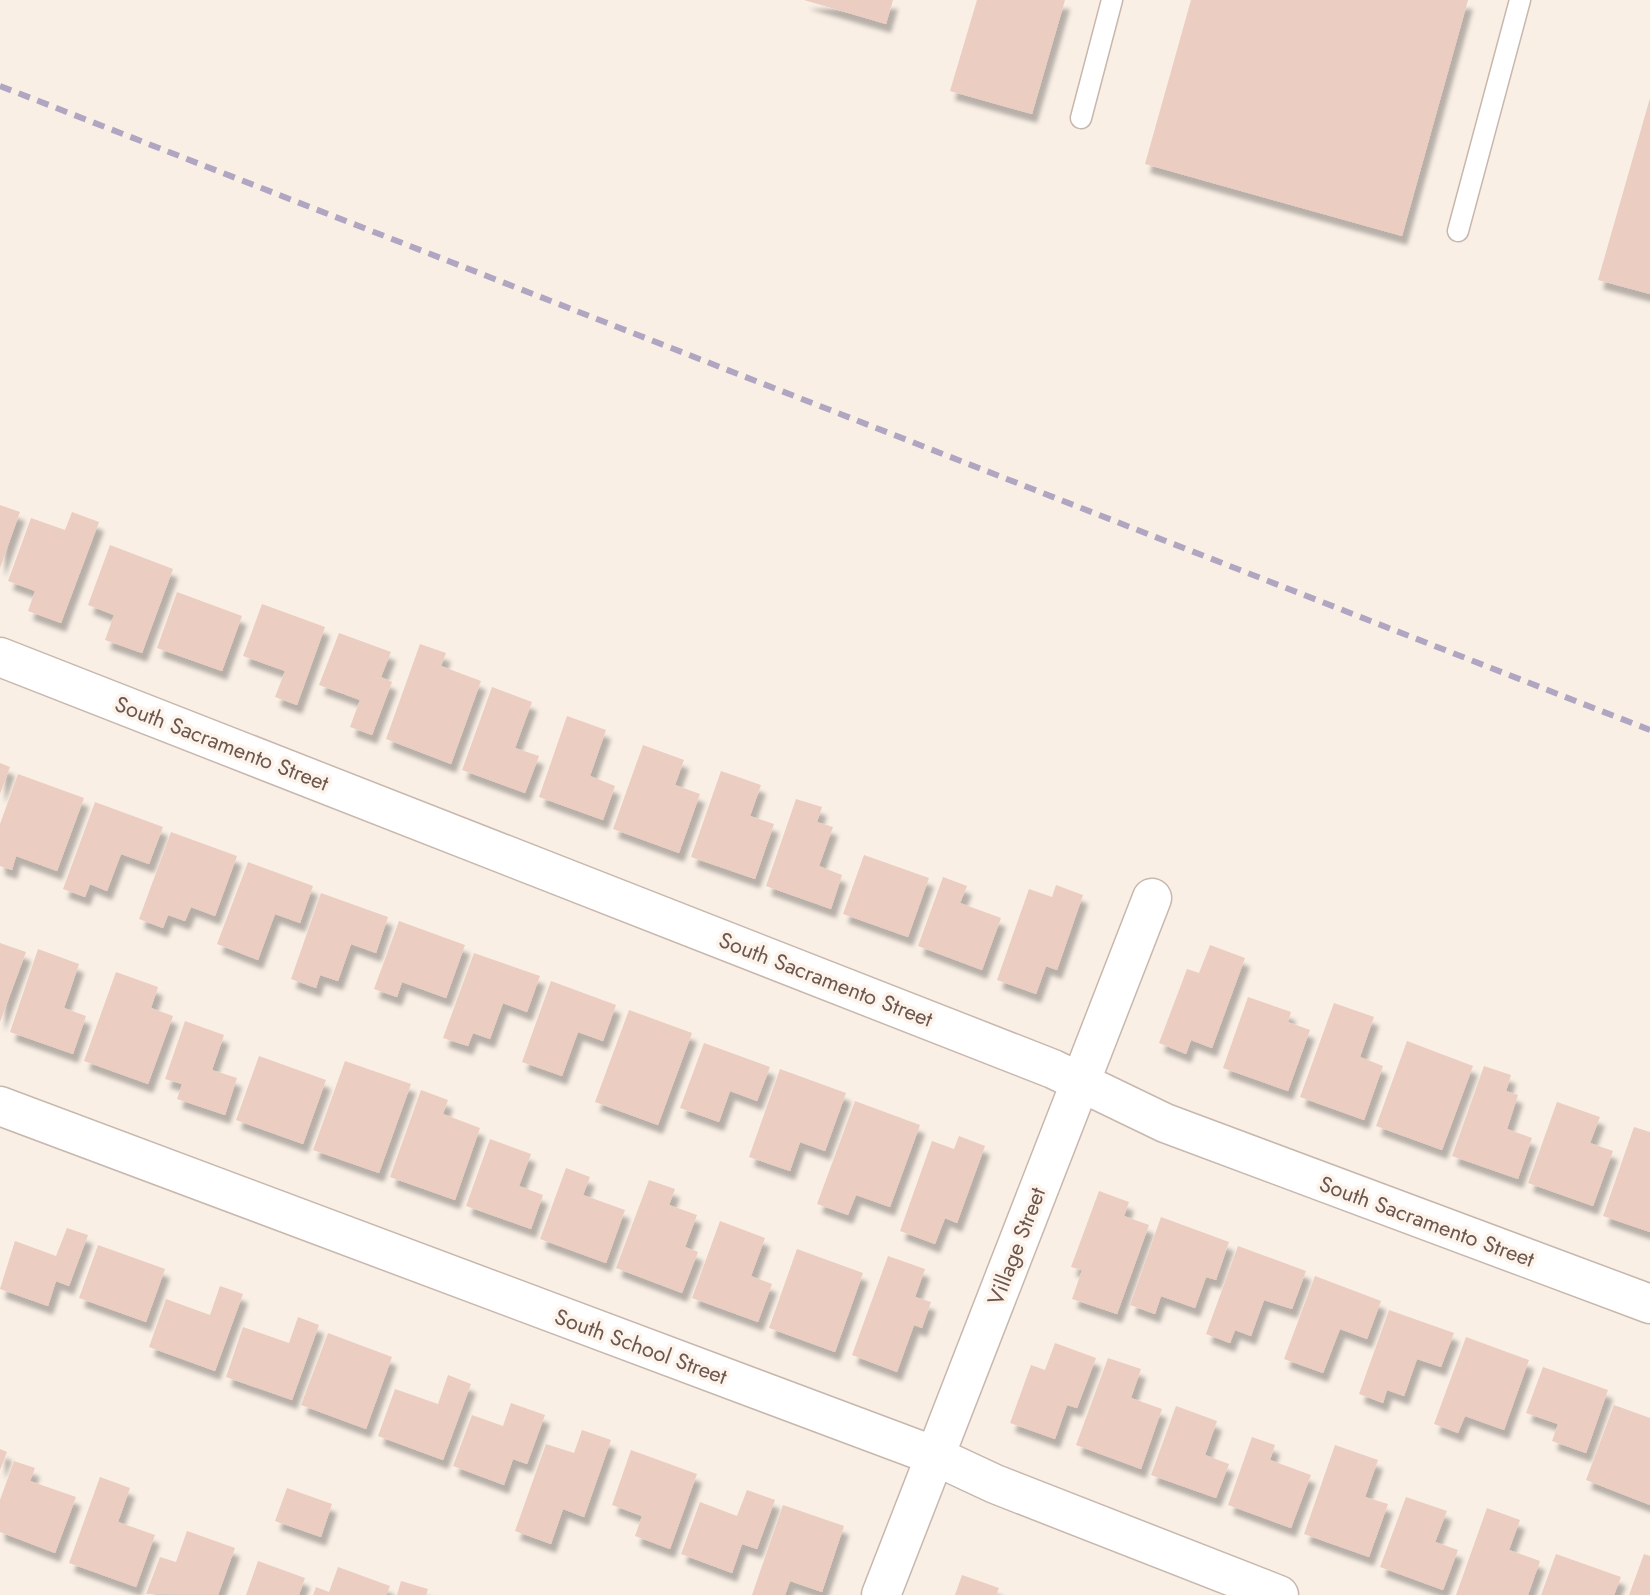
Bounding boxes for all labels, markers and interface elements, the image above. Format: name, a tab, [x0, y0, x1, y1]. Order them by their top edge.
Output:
street label: South Sacramento Street	[110, 687, 334, 799]
street label: South Sacramento Street	[714, 923, 938, 1035]
street label: South Sacramento Street	[1315, 1167, 1540, 1275]
street label: Village Street	[979, 1182, 1053, 1310]
street label: South School Street	[550, 1300, 732, 1392]

